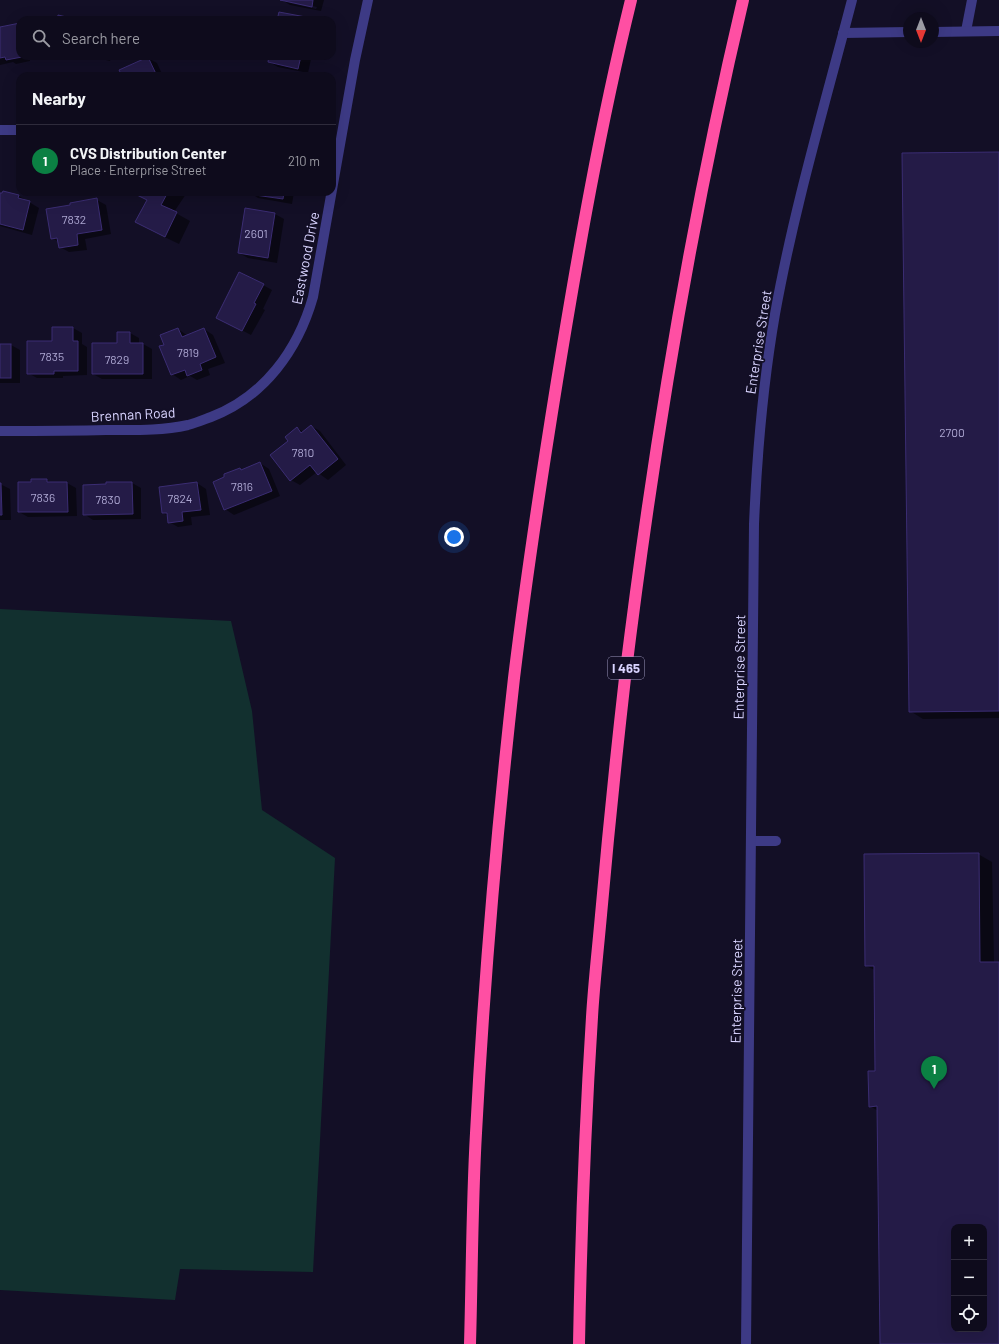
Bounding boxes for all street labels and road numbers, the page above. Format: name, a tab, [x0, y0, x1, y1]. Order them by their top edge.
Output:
street label: Eastwood Drive	[288, 210, 322, 306]
street label: Enterprise Street	[741, 289, 775, 395]
street label: Brennan Road	[90, 403, 176, 425]
street label: Enterprise Street	[730, 614, 748, 720]
road number: I 465	[608, 657, 644, 679]
street label: Enterprise Street	[727, 938, 745, 1044]

